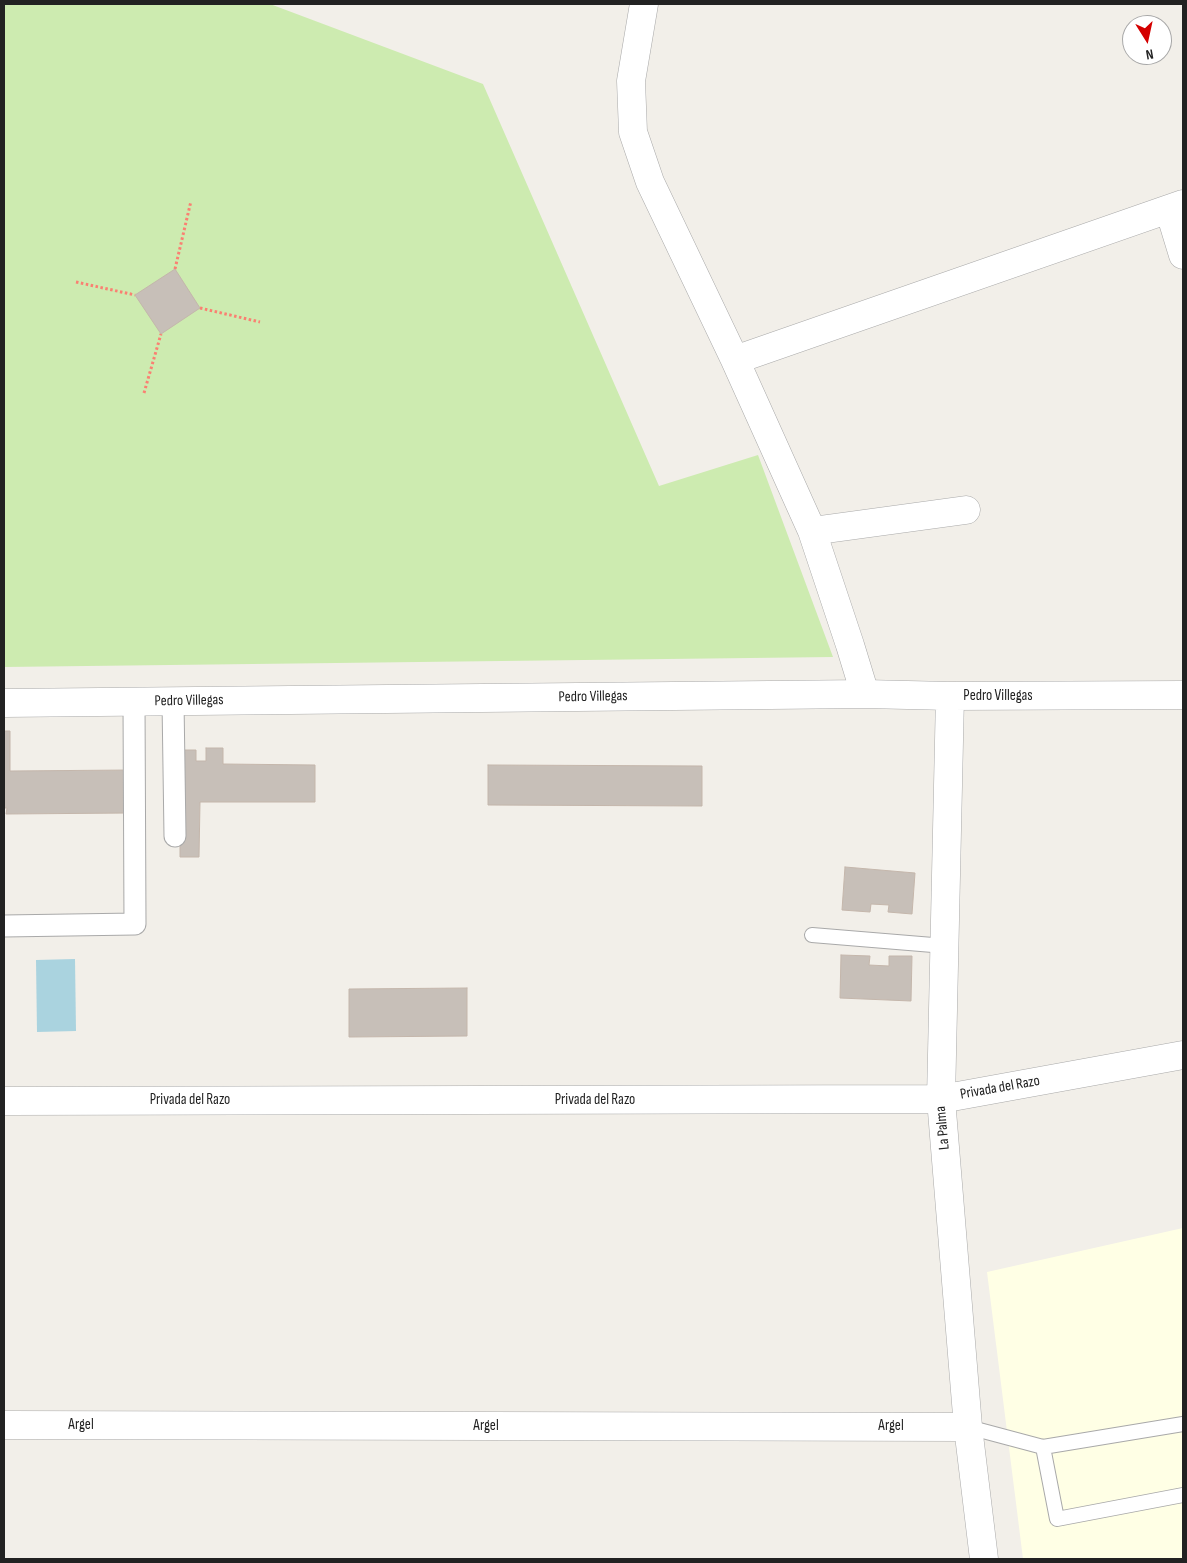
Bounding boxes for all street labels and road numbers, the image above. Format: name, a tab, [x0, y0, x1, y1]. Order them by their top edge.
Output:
street label: Pedro Villegas	[558, 687, 628, 707]
street label: Pedro Villegas	[963, 687, 1033, 705]
street label: Pedro Villegas	[154, 691, 224, 711]
street label: Privada del Razo	[959, 1072, 1041, 1104]
street label: Privada del Razo	[150, 1091, 230, 1109]
street label: Privada del Razo	[555, 1091, 635, 1109]
street label: La Palma	[932, 1105, 954, 1151]
street label: Argel	[68, 1416, 94, 1434]
street label: Argel	[473, 1417, 499, 1435]
street label: Argel	[878, 1417, 904, 1435]

